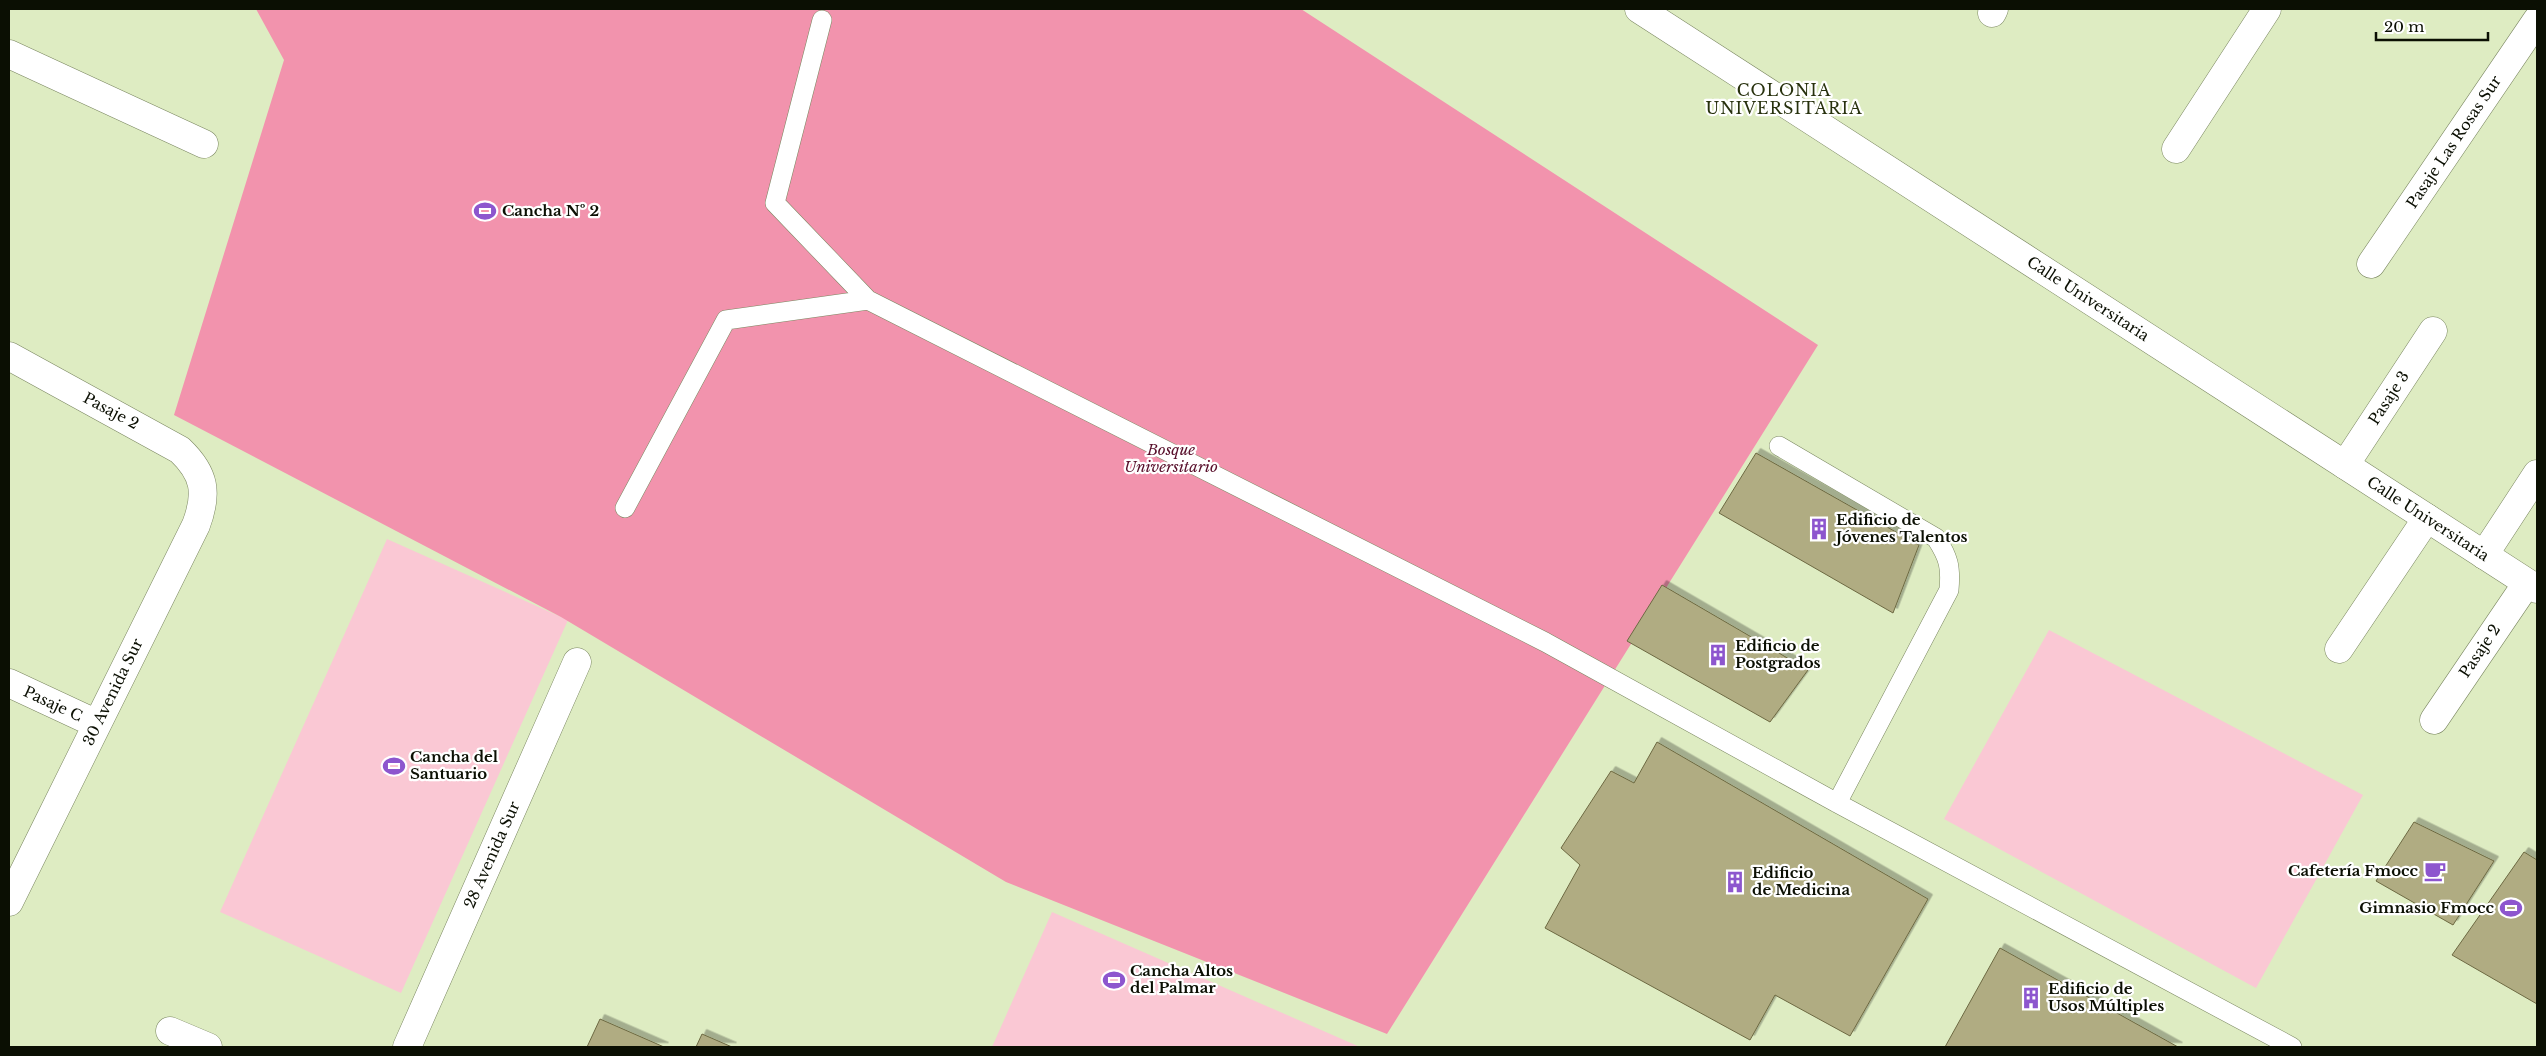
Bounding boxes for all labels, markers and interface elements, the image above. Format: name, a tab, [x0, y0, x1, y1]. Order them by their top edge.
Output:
scale bar	[2376, 10, 2488, 42]
text: 20 m	[2384, 17, 2424, 36]
street label: Pasaje Las Rosas Sur	[2402, 71, 2506, 212]
district label: COLONIA UNIVERSITARIA	[1705, 80, 1863, 118]
sports icon: Cancha Nº 2	[472, 198, 498, 224]
place label: Cancha Nº 2	[502, 201, 599, 220]
street label: Calle Universitaria	[2024, 252, 2154, 346]
street label: Pasaje 3	[2364, 367, 2413, 428]
street label: Pasaje 2	[80, 388, 142, 433]
park label: Bosque Universitario	[1124, 440, 1218, 476]
street label: Calle Universitaria	[2364, 472, 2494, 566]
place label: Edificio de Jóvenes Talentos	[1833, 510, 1968, 546]
building icon: Edificio de Jóvenes Talentos	[1806, 516, 1832, 542]
street label: Pasaje 2	[2455, 620, 2504, 681]
street label: 30 Avenida Sur	[78, 634, 147, 748]
place label: Edificio de Postgrados	[1735, 636, 1821, 672]
building icon: Edificio de Postgrados	[1705, 642, 1731, 668]
street label: Pasaje C	[21, 682, 86, 725]
place label: Cancha del Santuario	[410, 747, 499, 783]
sports icon: Cancha del Santuario	[381, 753, 407, 779]
street label: 28 Avenida Sur	[459, 798, 524, 911]
cafe icon: Cafetería Fmocc	[2422, 858, 2448, 884]
place label: Cafetería Fmocc	[2288, 861, 2419, 880]
place label: Edificio de Medicina	[1752, 863, 1850, 899]
building icon: Edificio de Medicina	[1722, 869, 1748, 895]
sports icon: Gimnasio Fmocc	[2498, 895, 2524, 921]
place label: Gimnasio Fmocc	[2359, 898, 2495, 917]
place label: Cancha Altos del Palmar	[1130, 961, 1233, 997]
sports icon: Cancha Altos del Palmar	[1101, 967, 1127, 993]
place label: Edificio de Usos Múltiples	[2048, 979, 2164, 1015]
building icon: Edificio de Usos Múltiples	[2018, 985, 2044, 1011]

